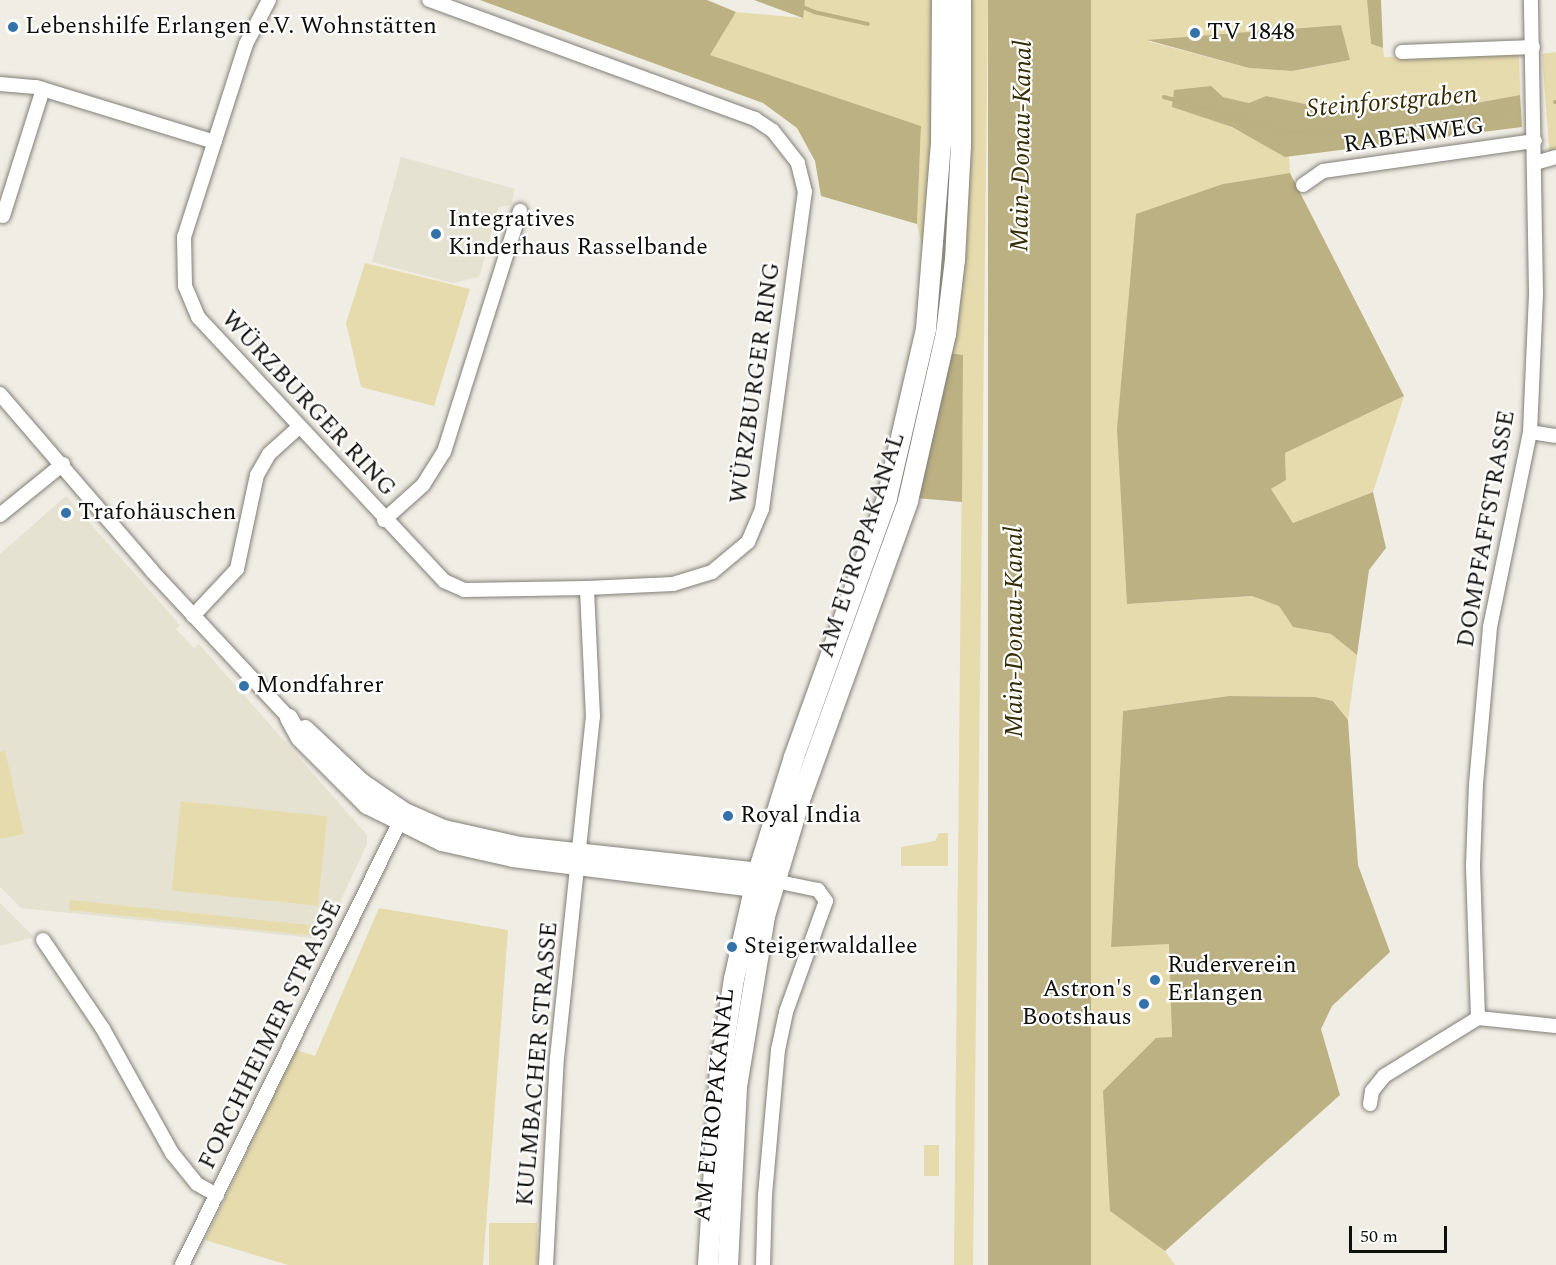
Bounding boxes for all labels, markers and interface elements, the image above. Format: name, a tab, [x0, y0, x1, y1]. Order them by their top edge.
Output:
place label: Lebenshilfe Erlangen e.V. Wohnstätten	[25, 13, 437, 41]
place label: TV 1848	[1207, 19, 1295, 47]
marker: Lebenshilfe Erlangen e.V. Wohnstätten	[6, 20, 20, 34]
marker: TV 1848	[1188, 26, 1202, 40]
water label: Main-Donau-Kanal	[1005, 40, 1039, 252]
water label: Steinforstgraben	[1305, 79, 1479, 125]
street label: RABENWEG	[1342, 112, 1486, 160]
place label: Integratives Kinderhaus Rasselbande	[448, 206, 708, 262]
marker: Integratives Kinderhaus Rasselbande	[429, 227, 443, 241]
street label: WÜRZBURGER RING	[725, 260, 787, 506]
street label: WÜRZBURGER RING	[214, 305, 402, 503]
street label: DOMPFAFFSTRASSE	[1452, 408, 1522, 650]
street label: AM EUROPAKANAL	[812, 429, 912, 661]
place label: Trafohäuschen	[78, 499, 236, 527]
marker: Trafohäuschen	[59, 506, 73, 520]
water label: Main-Donau-Kanal	[999, 526, 1031, 738]
place label: Mondfahrer	[256, 672, 384, 700]
marker: Mondfahrer	[237, 679, 251, 693]
place label: Royal India	[740, 802, 861, 830]
marker: Royal India	[721, 809, 735, 823]
street label: FORCHHEIMER STRASSE	[193, 896, 349, 1174]
street label: KULMBACHER STRASSE	[511, 921, 565, 1207]
place label: Steigerwaldallee	[744, 933, 918, 961]
marker: Steigerwaldallee	[725, 940, 739, 954]
place label: Ruderverein Erlangen	[1167, 952, 1297, 1008]
marker: Ruderverein Erlangen	[1148, 973, 1162, 987]
place label: Astron's Bootshaus	[1022, 976, 1132, 1032]
street label: AM EUROPAKANAL	[688, 987, 742, 1223]
marker: Astron's Bootshaus	[1137, 997, 1151, 1011]
scale bar	[1352, 1214, 1450, 1252]
text: 50 m	[1360, 1223, 1398, 1250]

